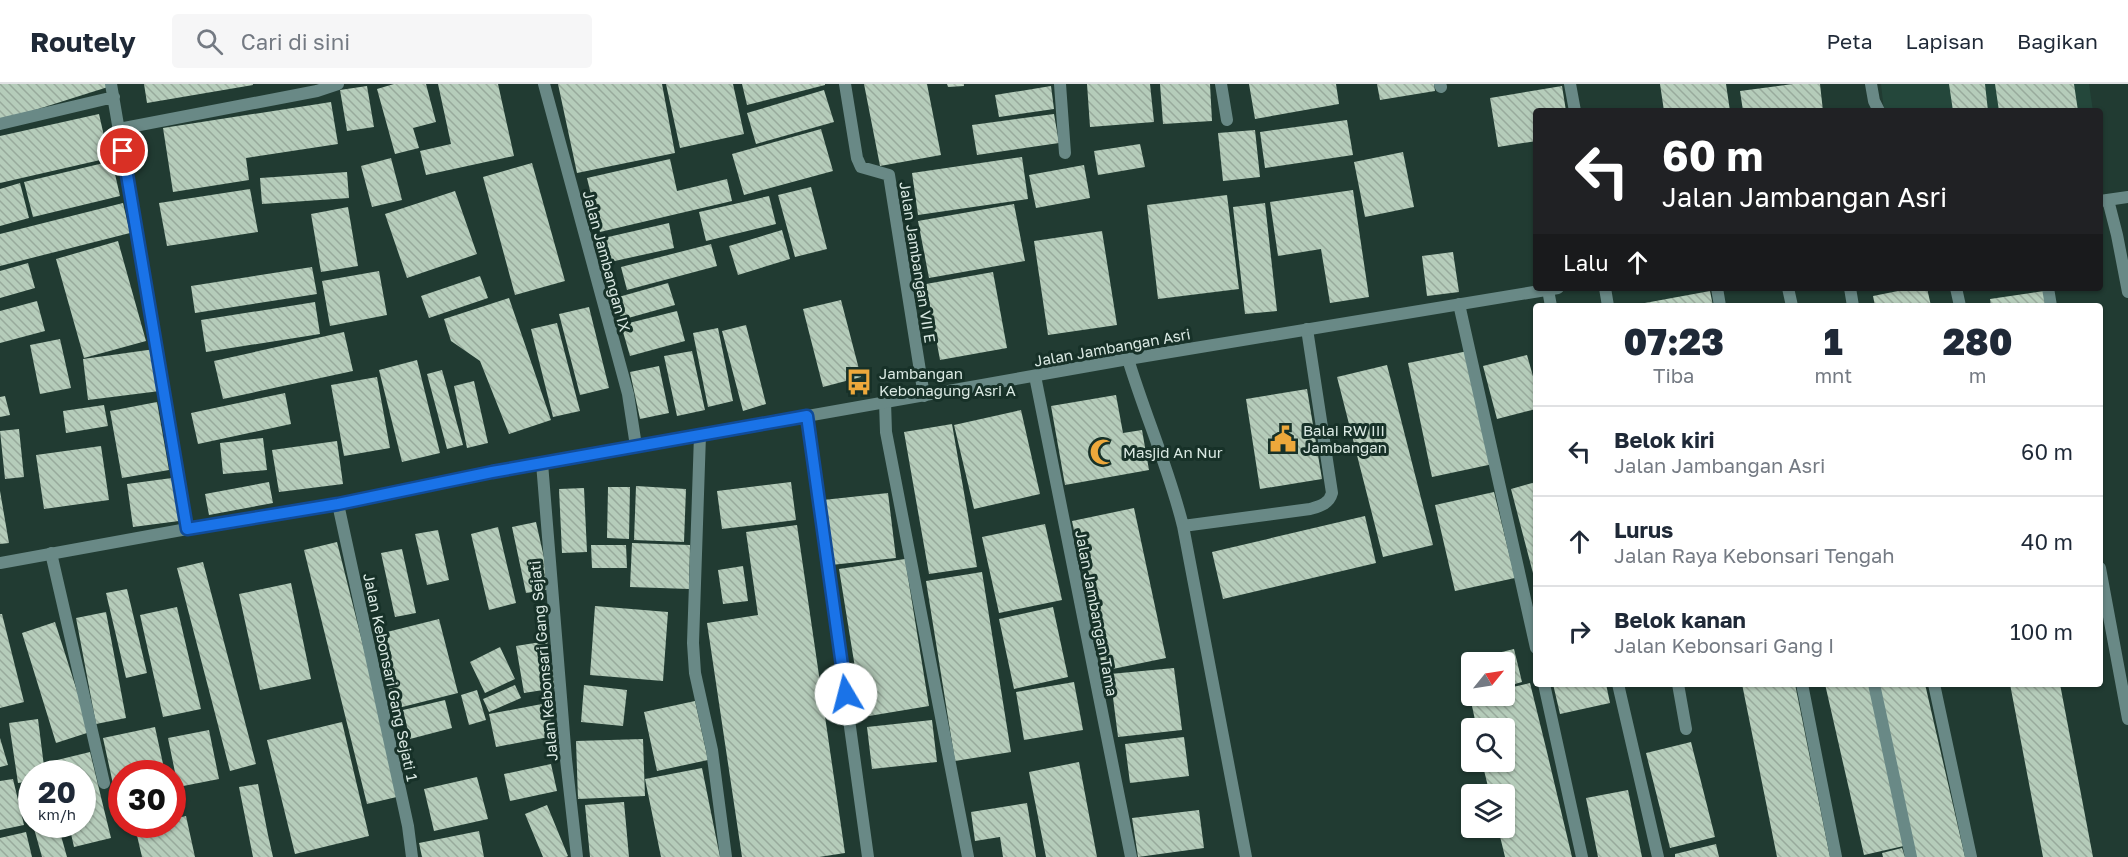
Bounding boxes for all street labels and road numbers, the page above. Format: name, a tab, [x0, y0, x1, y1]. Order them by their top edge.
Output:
street label: Jalan Jambangan VII E	[896, 180, 940, 344]
street label: Jalan Jambangan IX	[579, 188, 635, 334]
street label: Jalan Jambangan Asri	[1032, 324, 1192, 370]
street label: Jalan Jambangan Tama	[1072, 528, 1122, 698]
street label: Jalan Kebonsari Gang Sejati	[525, 560, 561, 762]
street label: Jalan Kebonsari Gang Sejati 1	[360, 571, 422, 783]

